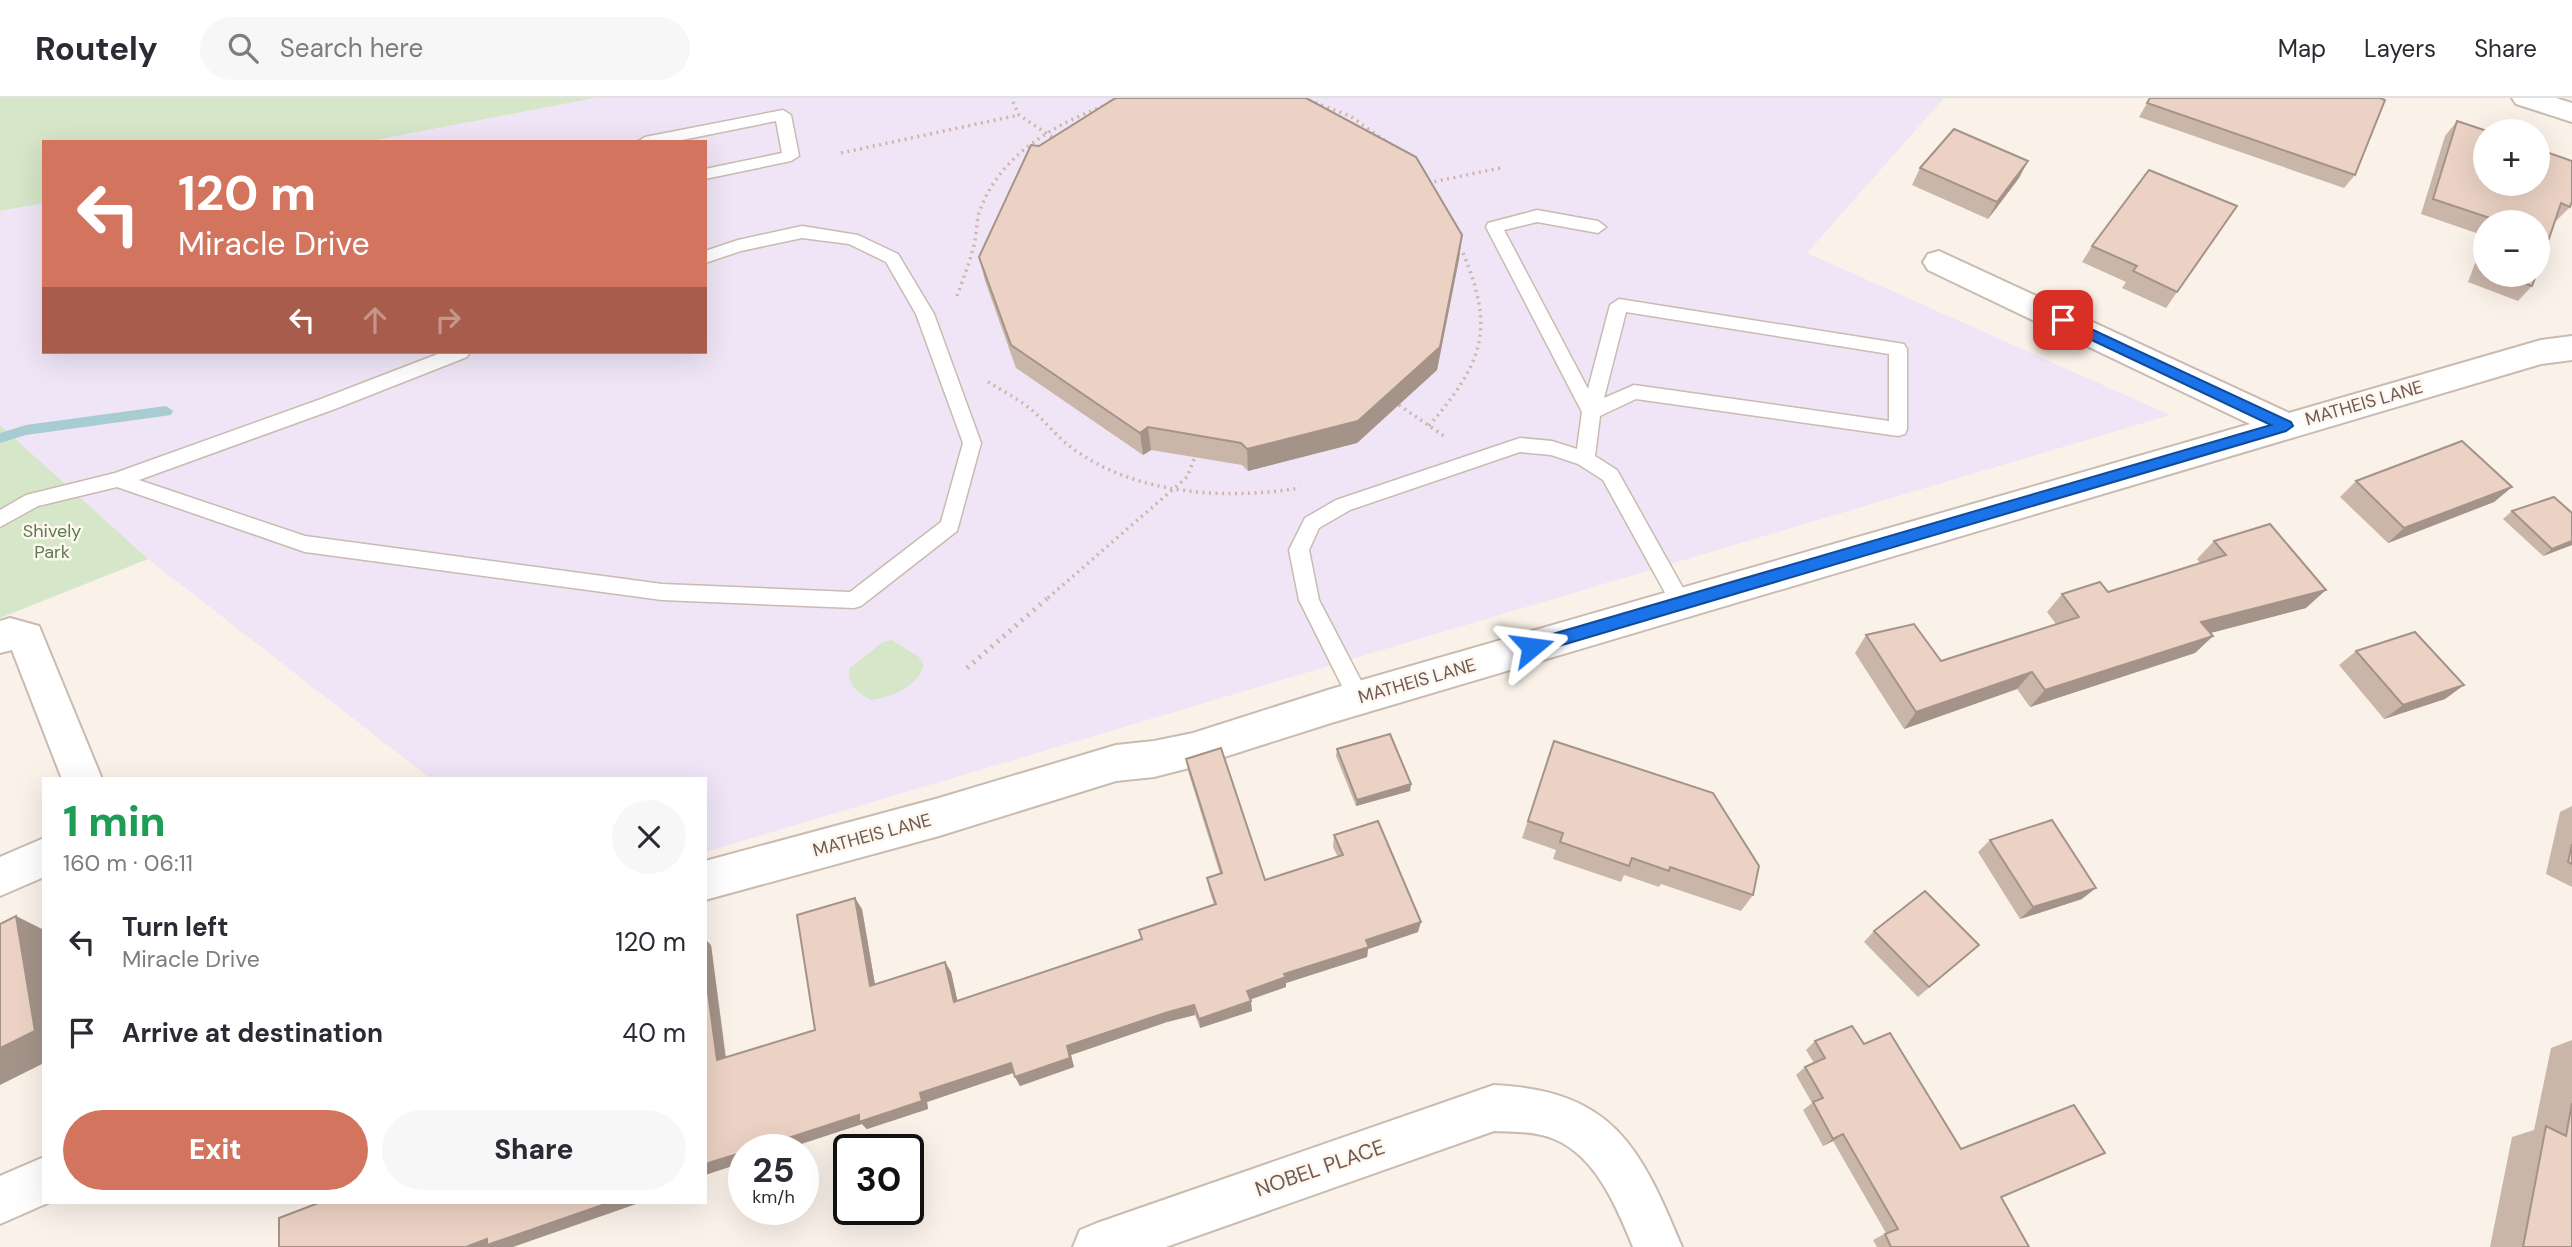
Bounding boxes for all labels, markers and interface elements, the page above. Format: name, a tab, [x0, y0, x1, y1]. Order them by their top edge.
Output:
search box	[200, 17, 690, 80]
text: Routely	[35, 27, 158, 70]
icon: search	[224, 29, 262, 67]
text: Search here	[280, 31, 423, 65]
text: Map	[2278, 33, 2326, 64]
text: Layers	[2364, 33, 2436, 64]
text: Share	[2474, 33, 2537, 64]
map controls	[2473, 119, 2550, 287]
button: +	[2473, 119, 2550, 196]
text: 120 m	[178, 161, 316, 225]
icon: left	[63, 168, 154, 259]
button: −	[2473, 210, 2550, 287]
text: Miracle Drive	[178, 223, 370, 265]
pin	[2033, 290, 2093, 350]
icon: left	[283, 301, 321, 339]
icon: ahead	[356, 301, 394, 339]
icon: right	[429, 301, 467, 339]
icon: arrive	[2044, 301, 2082, 339]
street label: MATHEIS LANE	[2302, 375, 2426, 431]
park label: Shively Park	[23, 519, 81, 564]
position arrow	[1495, 610, 1569, 684]
street label: MATHEIS LANE	[1355, 653, 1479, 709]
text: 1 min	[63, 794, 166, 849]
button: close	[612, 800, 686, 874]
street label: MATHEIS LANE	[810, 808, 934, 862]
text: 160 m · 06:11	[63, 848, 193, 878]
text: Turn left	[122, 910, 229, 944]
icon: left	[63, 923, 101, 961]
text: 120 m	[615, 925, 686, 959]
text: Miracle Drive	[122, 944, 260, 974]
icon: arrive	[63, 1014, 101, 1052]
text: Arrive at destination	[122, 1016, 383, 1050]
text: 40 m	[622, 1016, 686, 1050]
button: Exit	[63, 1110, 368, 1190]
button: Share	[382, 1110, 686, 1190]
street label: NOBEL PLACE	[1252, 1133, 1388, 1203]
speed limit sign: 30	[833, 1134, 924, 1225]
text: 25	[753, 1147, 794, 1193]
text: km/h	[752, 1185, 795, 1209]

